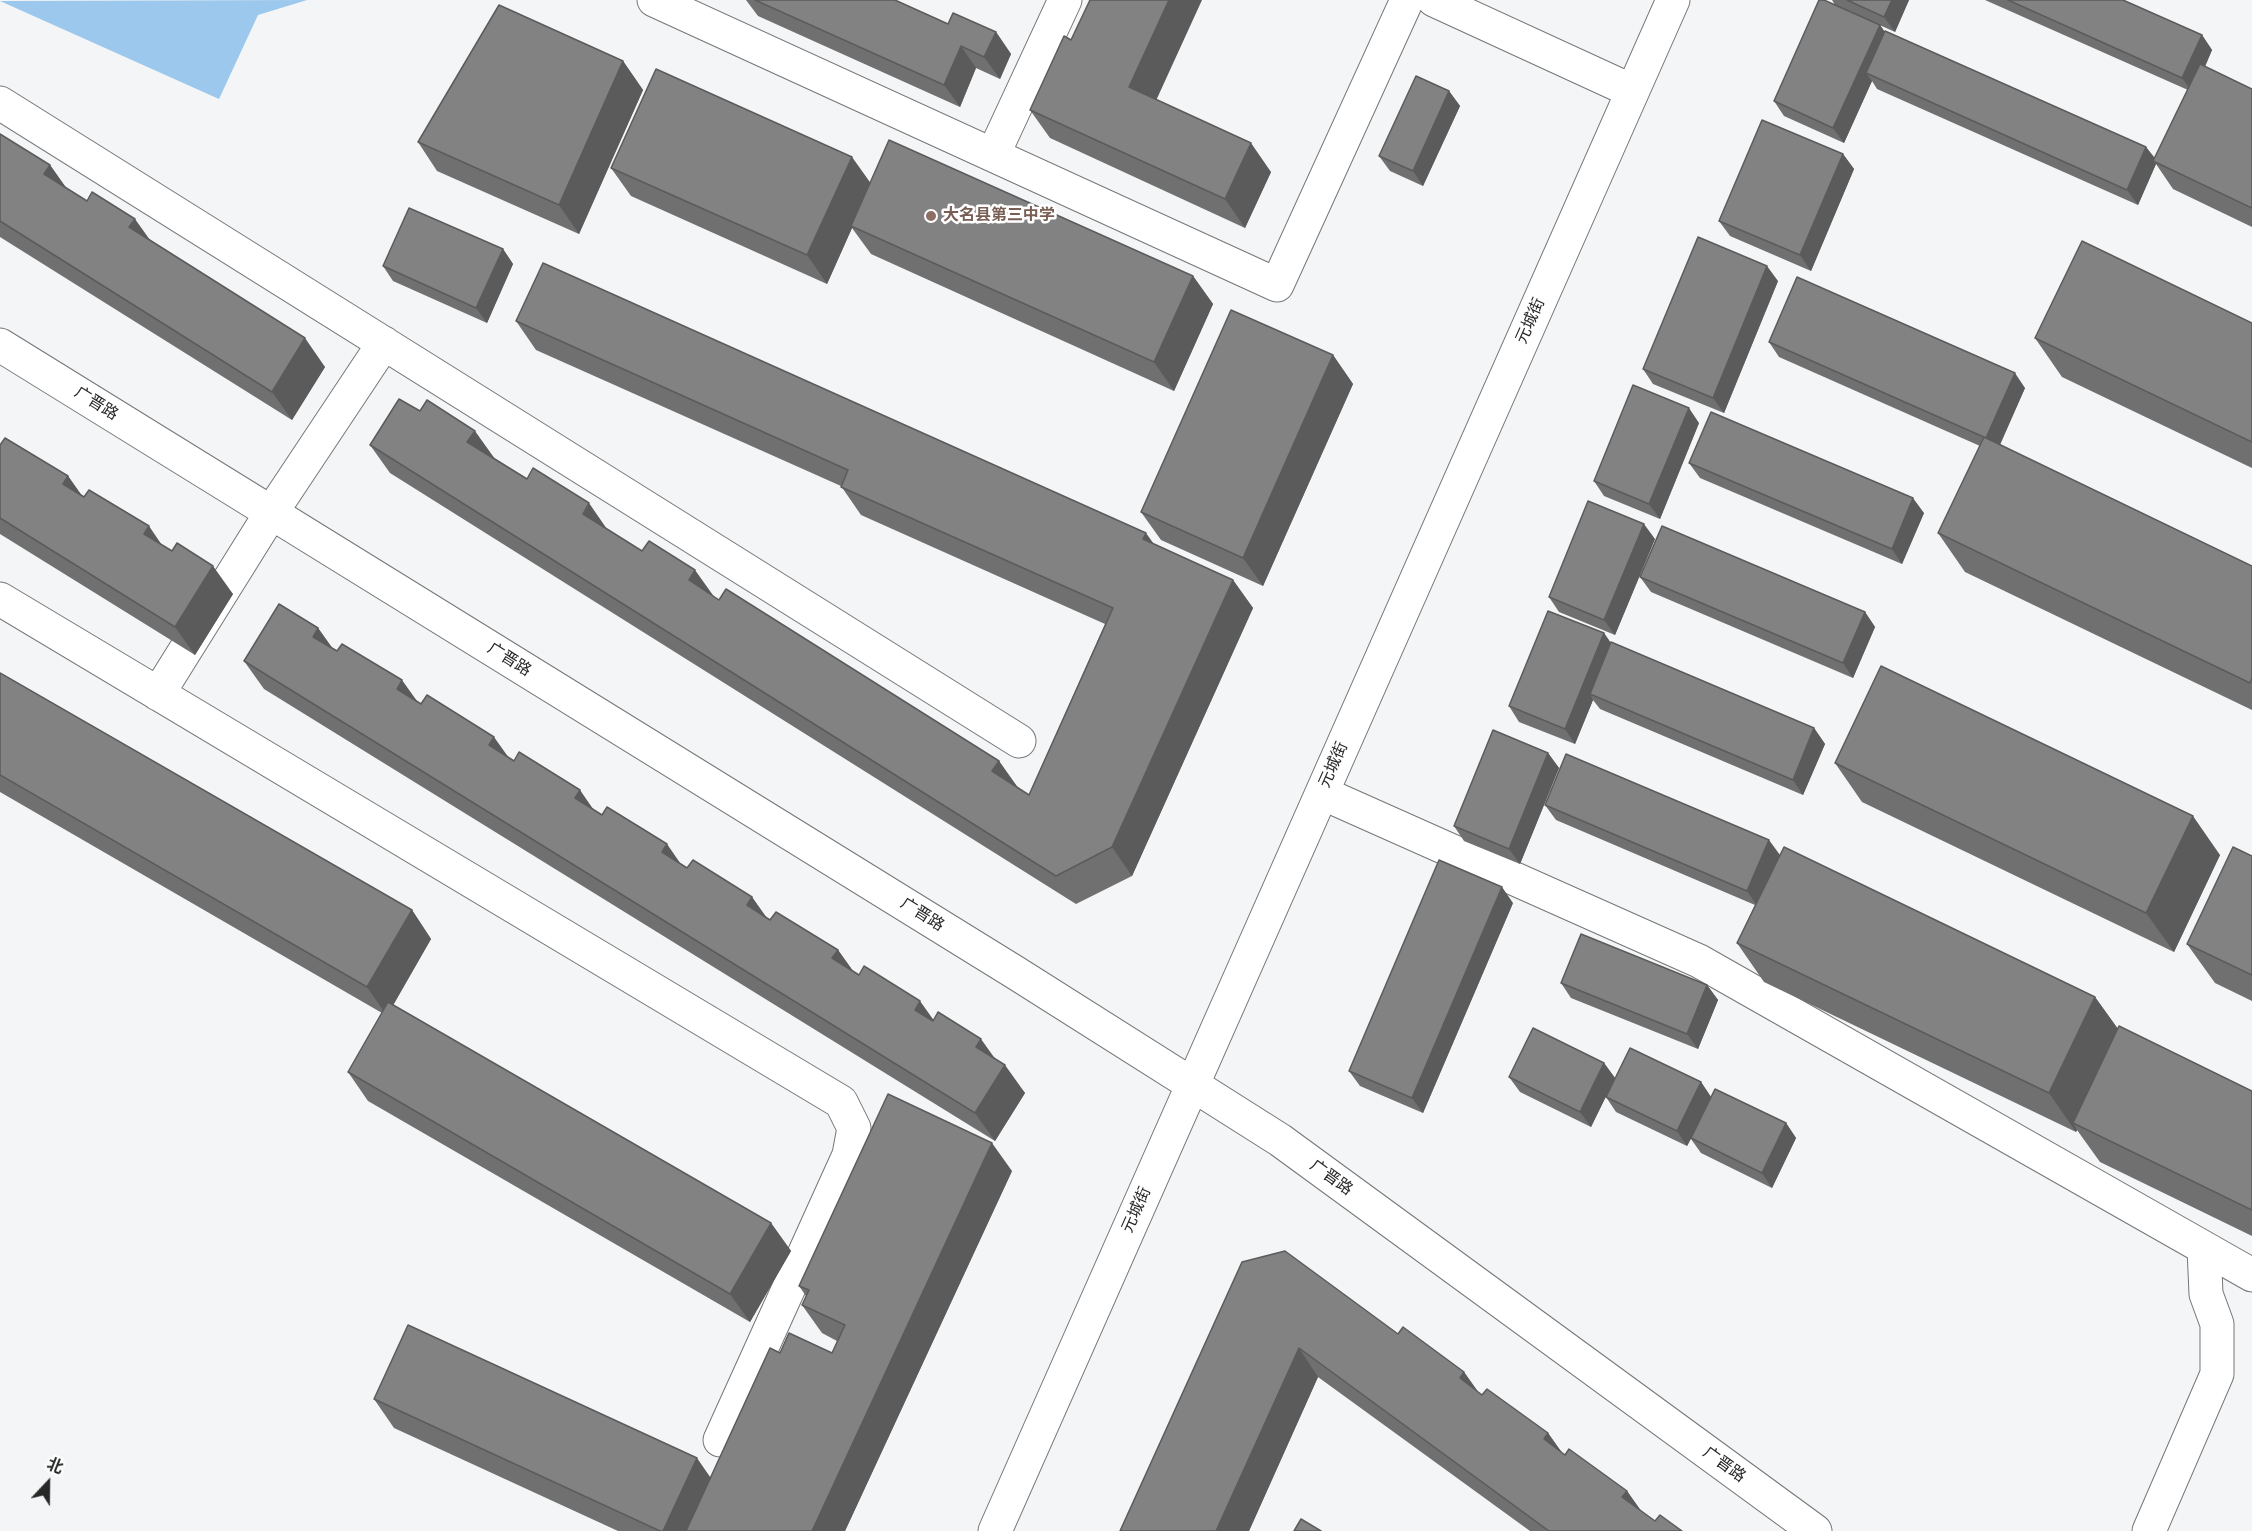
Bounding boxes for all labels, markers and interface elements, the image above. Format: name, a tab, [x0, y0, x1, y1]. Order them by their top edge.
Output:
place label: 大名县第三中学	[943, 206, 1055, 226]
marker: 大名县第三中学	[924, 209, 938, 223]
street label: 元城街	[1512, 295, 1550, 347]
street label: 广晋路	[71, 383, 121, 425]
street label: 广晋路	[484, 639, 534, 681]
street label: 元城街	[1315, 739, 1353, 791]
street label: 广晋路	[897, 894, 947, 936]
street label: 广晋路	[1306, 1156, 1356, 1200]
street label: 元城街	[1118, 1184, 1156, 1236]
street label: 广晋路	[1699, 1443, 1749, 1487]
north arrow	[18, 1453, 78, 1513]
text: 北	[44, 1454, 66, 1479]

